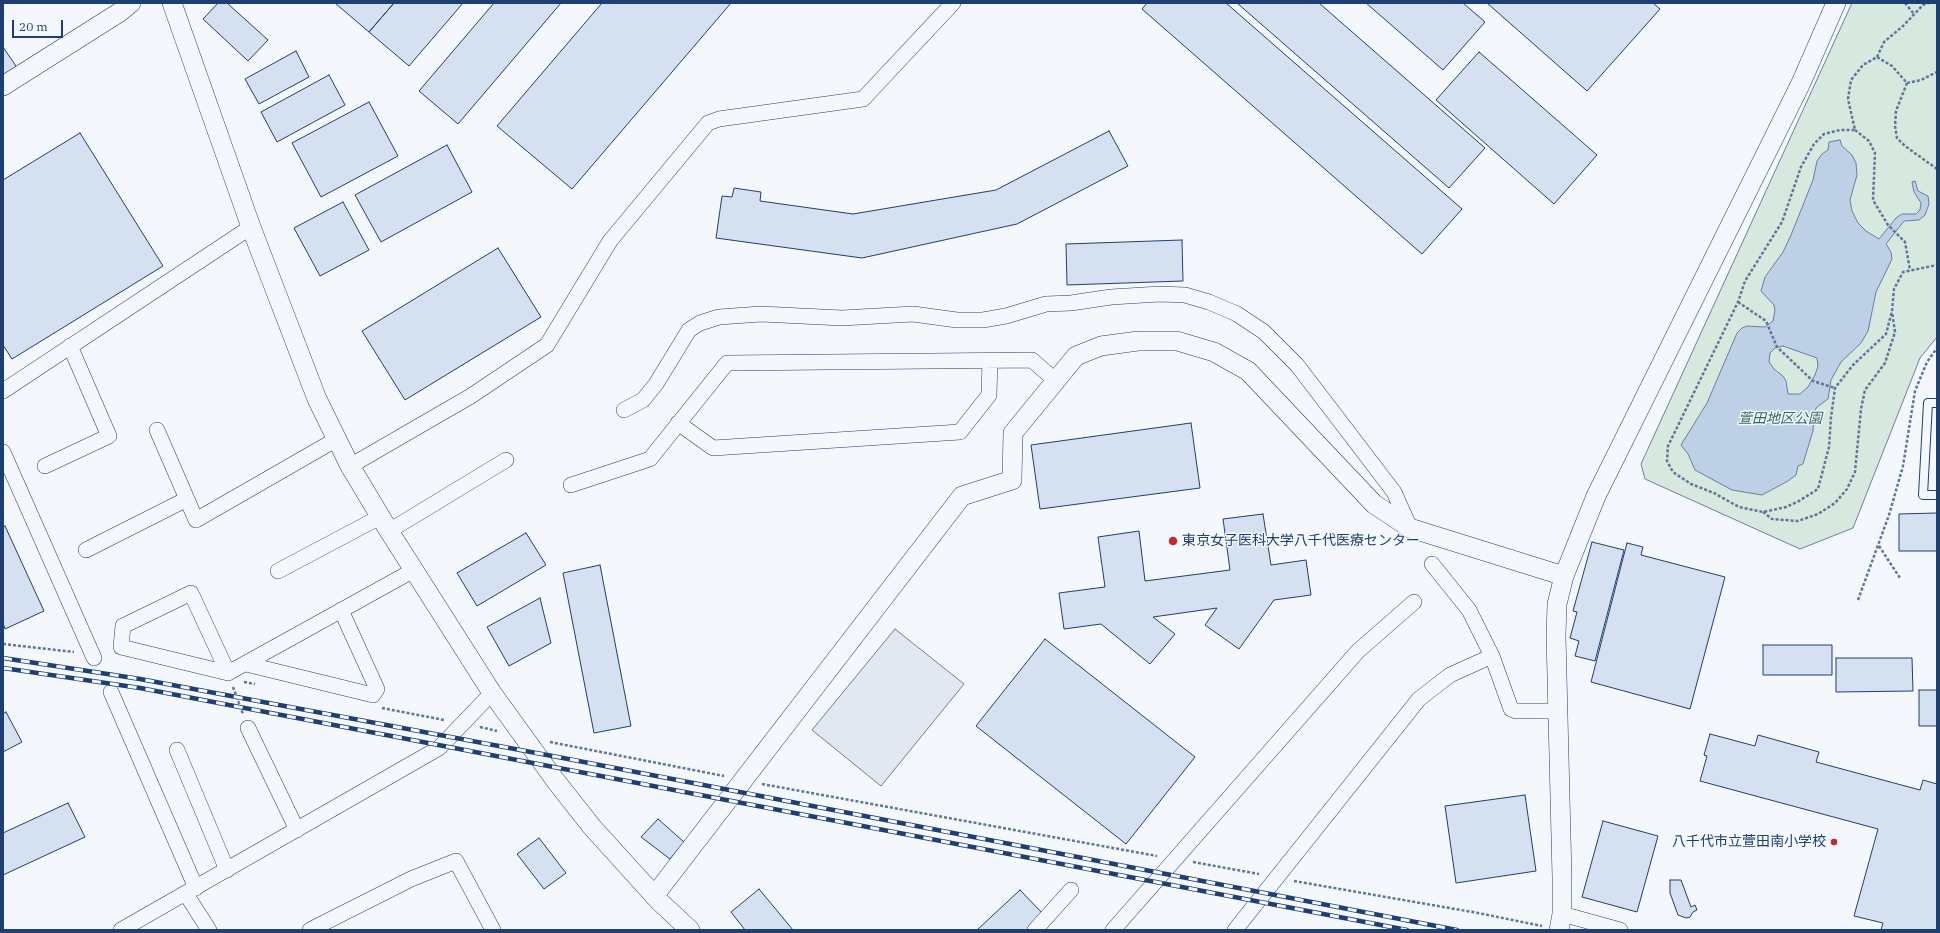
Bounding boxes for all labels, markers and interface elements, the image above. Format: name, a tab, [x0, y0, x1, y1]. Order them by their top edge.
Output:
scale bar	[14, 12, 65, 38]
text: 20 m	[19, 19, 48, 34]
park label: 萱田地区公園	[1738, 411, 1822, 427]
place label: 東京女子医科大学八千代医療センター	[1182, 533, 1420, 549]
marker: 東京女子医科大学八千代医療センター	[1167, 535, 1179, 547]
place label: 八千代市立萱田南小学校	[1672, 834, 1826, 850]
marker: 八千代市立萱田南小学校	[1829, 837, 1839, 847]

